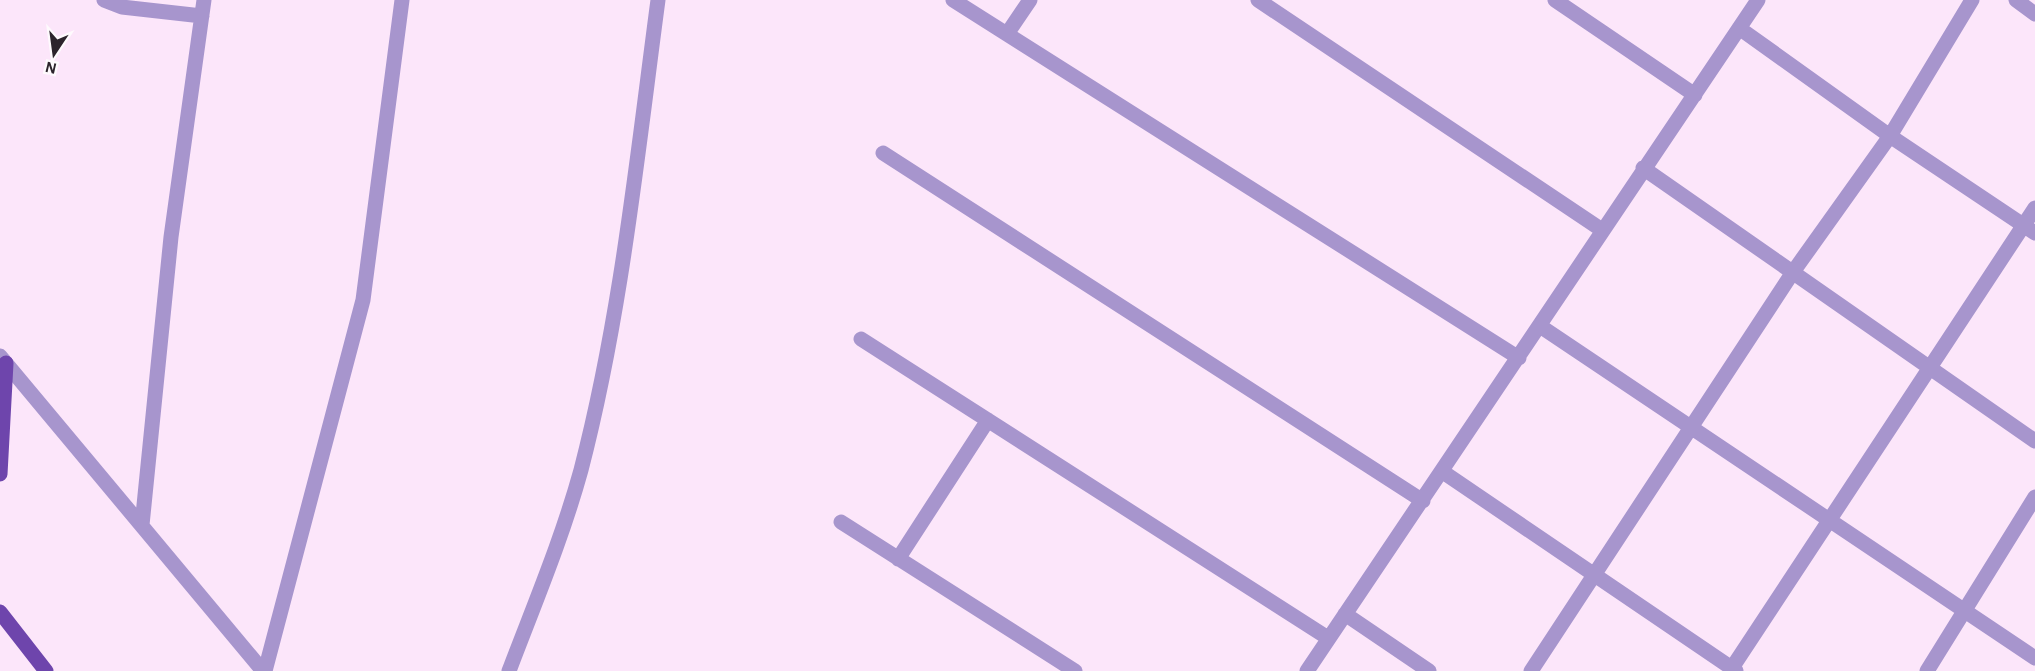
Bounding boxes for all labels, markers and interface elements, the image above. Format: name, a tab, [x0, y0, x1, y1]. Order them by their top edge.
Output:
north arrow	[24, 24, 84, 84]
text: N	[44, 59, 58, 77]

